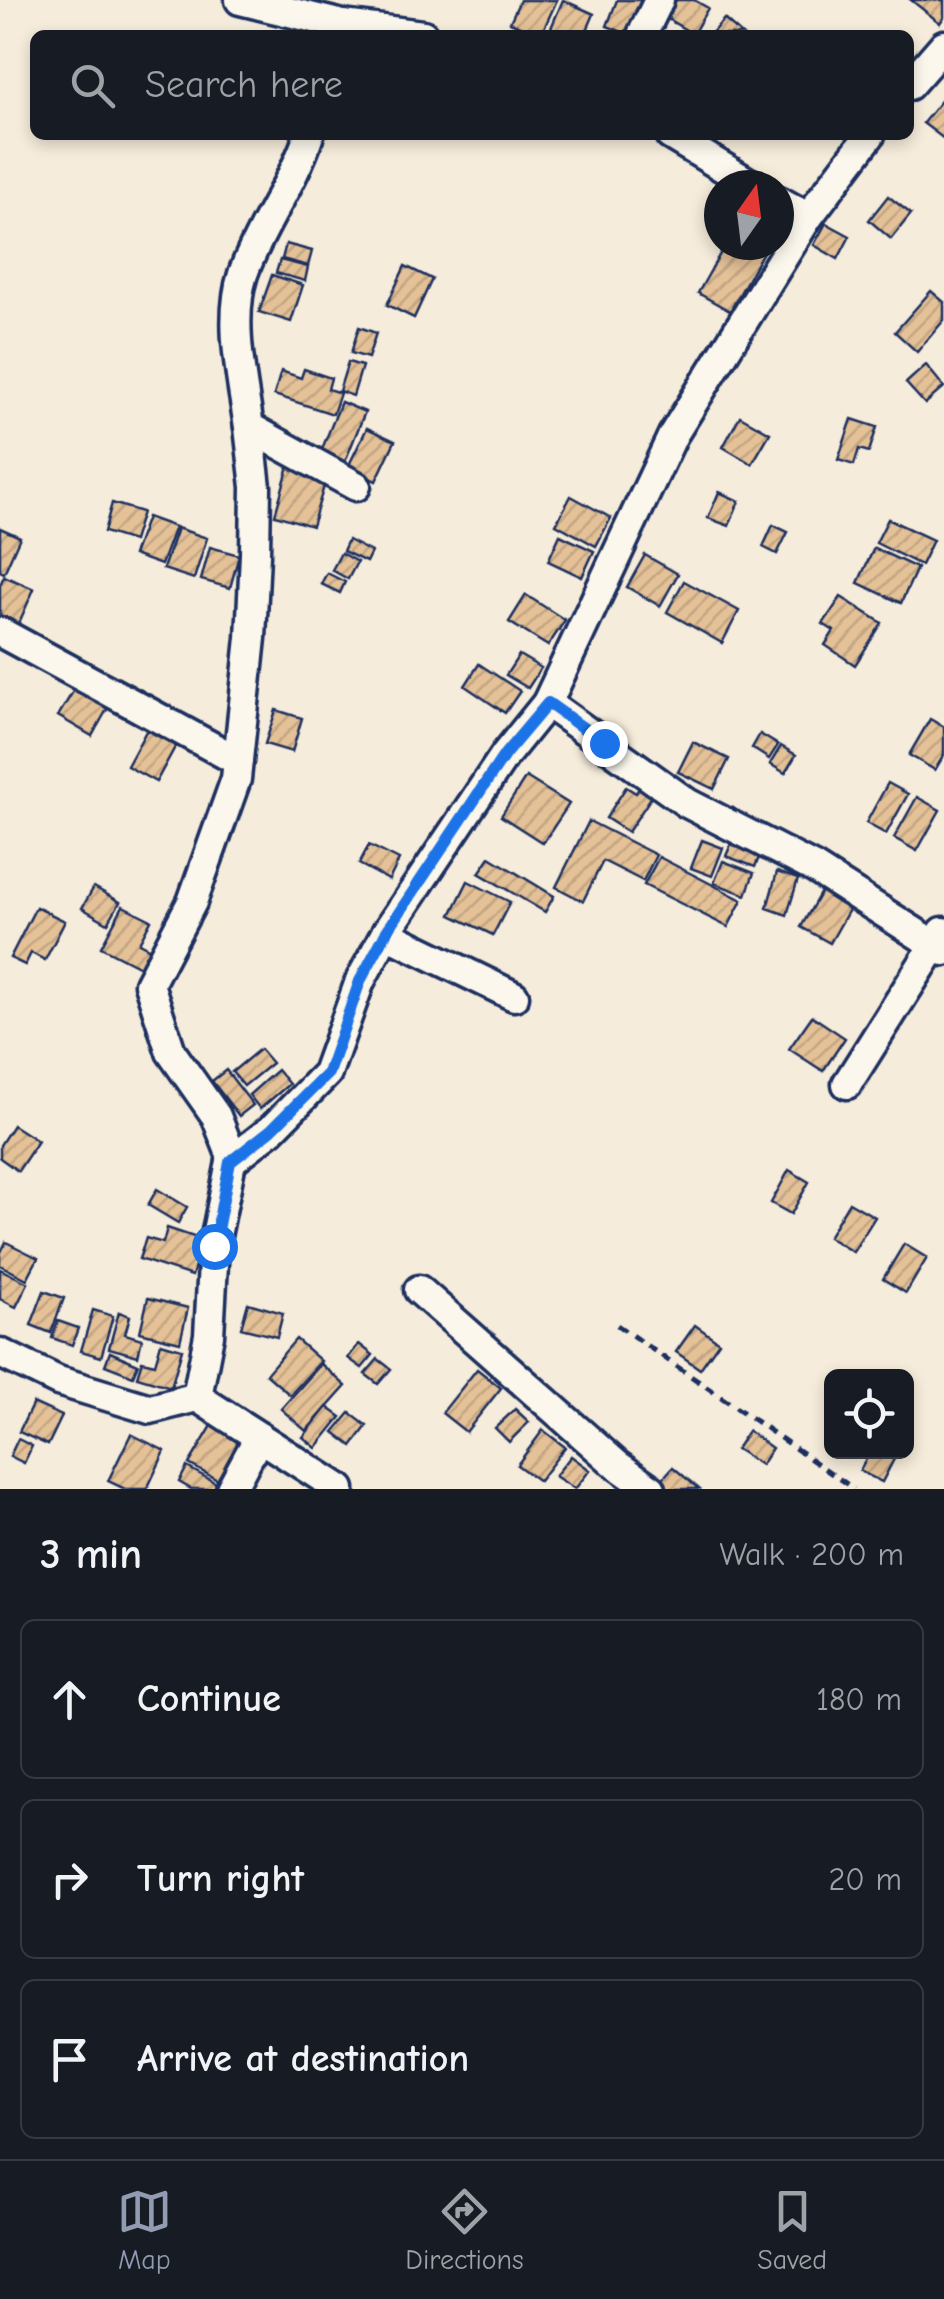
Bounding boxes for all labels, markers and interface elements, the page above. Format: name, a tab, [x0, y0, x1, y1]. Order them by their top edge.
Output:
search box	[30, 30, 914, 140]
icon: search	[65, 58, 120, 113]
text: Search here	[145, 63, 343, 107]
north arrow	[704, 170, 794, 260]
route end	[582, 721, 628, 767]
route start	[192, 1224, 238, 1270]
map controls	[824, 1369, 914, 1459]
button: locate	[824, 1369, 914, 1459]
text: 3 min	[40, 1530, 142, 1579]
text: Walk · 200 m	[720, 1536, 904, 1573]
icon: ahead	[42, 1672, 97, 1727]
text: Continue	[137, 1677, 281, 1721]
text: 180 m	[816, 1681, 902, 1718]
icon: right	[42, 1852, 97, 1907]
text: Turn right	[137, 1857, 304, 1901]
text: 20 m	[829, 1861, 902, 1898]
icon: arrive	[42, 2032, 97, 2087]
text: Arrive at destination	[137, 2037, 469, 2081]
tab: Map	[117, 2184, 172, 2276]
tab: Directions	[405, 2184, 524, 2276]
tab: Saved	[757, 2184, 827, 2276]

